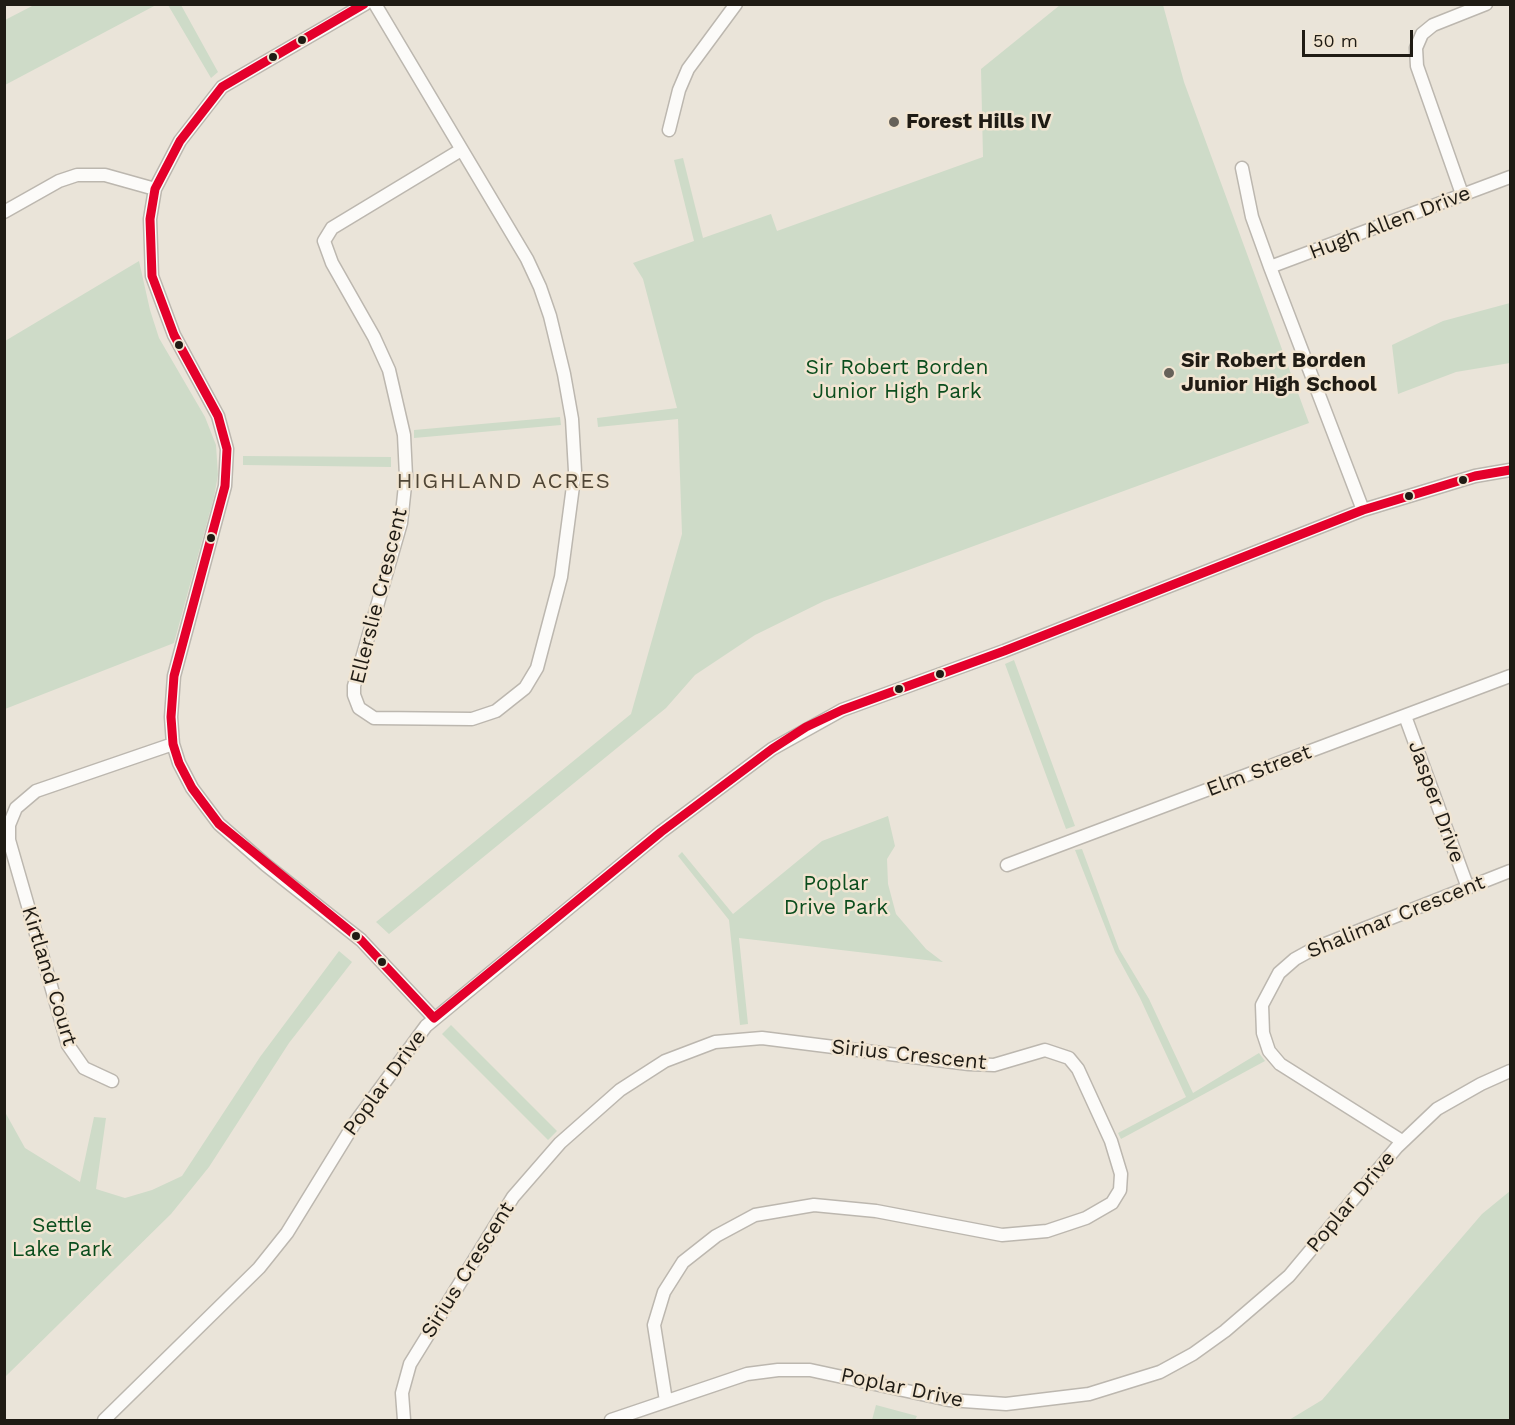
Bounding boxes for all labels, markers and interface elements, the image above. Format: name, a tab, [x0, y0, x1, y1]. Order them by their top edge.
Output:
scale bar	[1305, 18, 1416, 56]
text: 50 m	[1313, 30, 1358, 51]
unlabelled marker	[296, 34, 308, 46]
unlabelled marker	[267, 51, 279, 63]
place label: Forest Hills IV	[906, 109, 1051, 135]
marker: Forest Hills IV	[887, 115, 901, 129]
street label: Hugh Allen Drive	[1306, 181, 1474, 265]
unlabelled marker	[173, 339, 185, 351]
place label: Sir Robert Borden Junior High School	[1181, 348, 1377, 398]
park label: Sir Robert Borden Junior High Park	[806, 355, 988, 405]
marker: Sir Robert Borden Junior High School	[1162, 366, 1176, 380]
district label: HIGHLAND ACRES	[397, 469, 611, 495]
unlabelled marker	[1457, 474, 1469, 486]
unlabelled marker	[1403, 490, 1415, 502]
street label: Ellerslie Crescent	[345, 506, 413, 686]
unlabelled marker	[205, 532, 217, 544]
unlabelled marker	[934, 668, 946, 680]
unlabelled marker	[893, 683, 905, 695]
street label: Jasper Drive	[1402, 738, 1470, 866]
street label: Elm Street	[1203, 739, 1315, 803]
street label: Shalimar Crescent	[1304, 870, 1488, 964]
park label: Poplar Drive Park	[784, 871, 888, 921]
street label: Kirtland Court	[16, 903, 82, 1049]
unlabelled marker	[350, 930, 362, 942]
unlabelled marker	[376, 956, 388, 968]
street label: Poplar Drive	[338, 1025, 432, 1141]
street label: Sirius Crescent	[830, 1034, 988, 1076]
street label: Poplar Drive	[1301, 1146, 1401, 1258]
street label: Sirius Crescent	[416, 1197, 520, 1343]
park label: Settle Lake Park	[12, 1213, 112, 1263]
street label: Poplar Drive	[838, 1363, 966, 1413]

